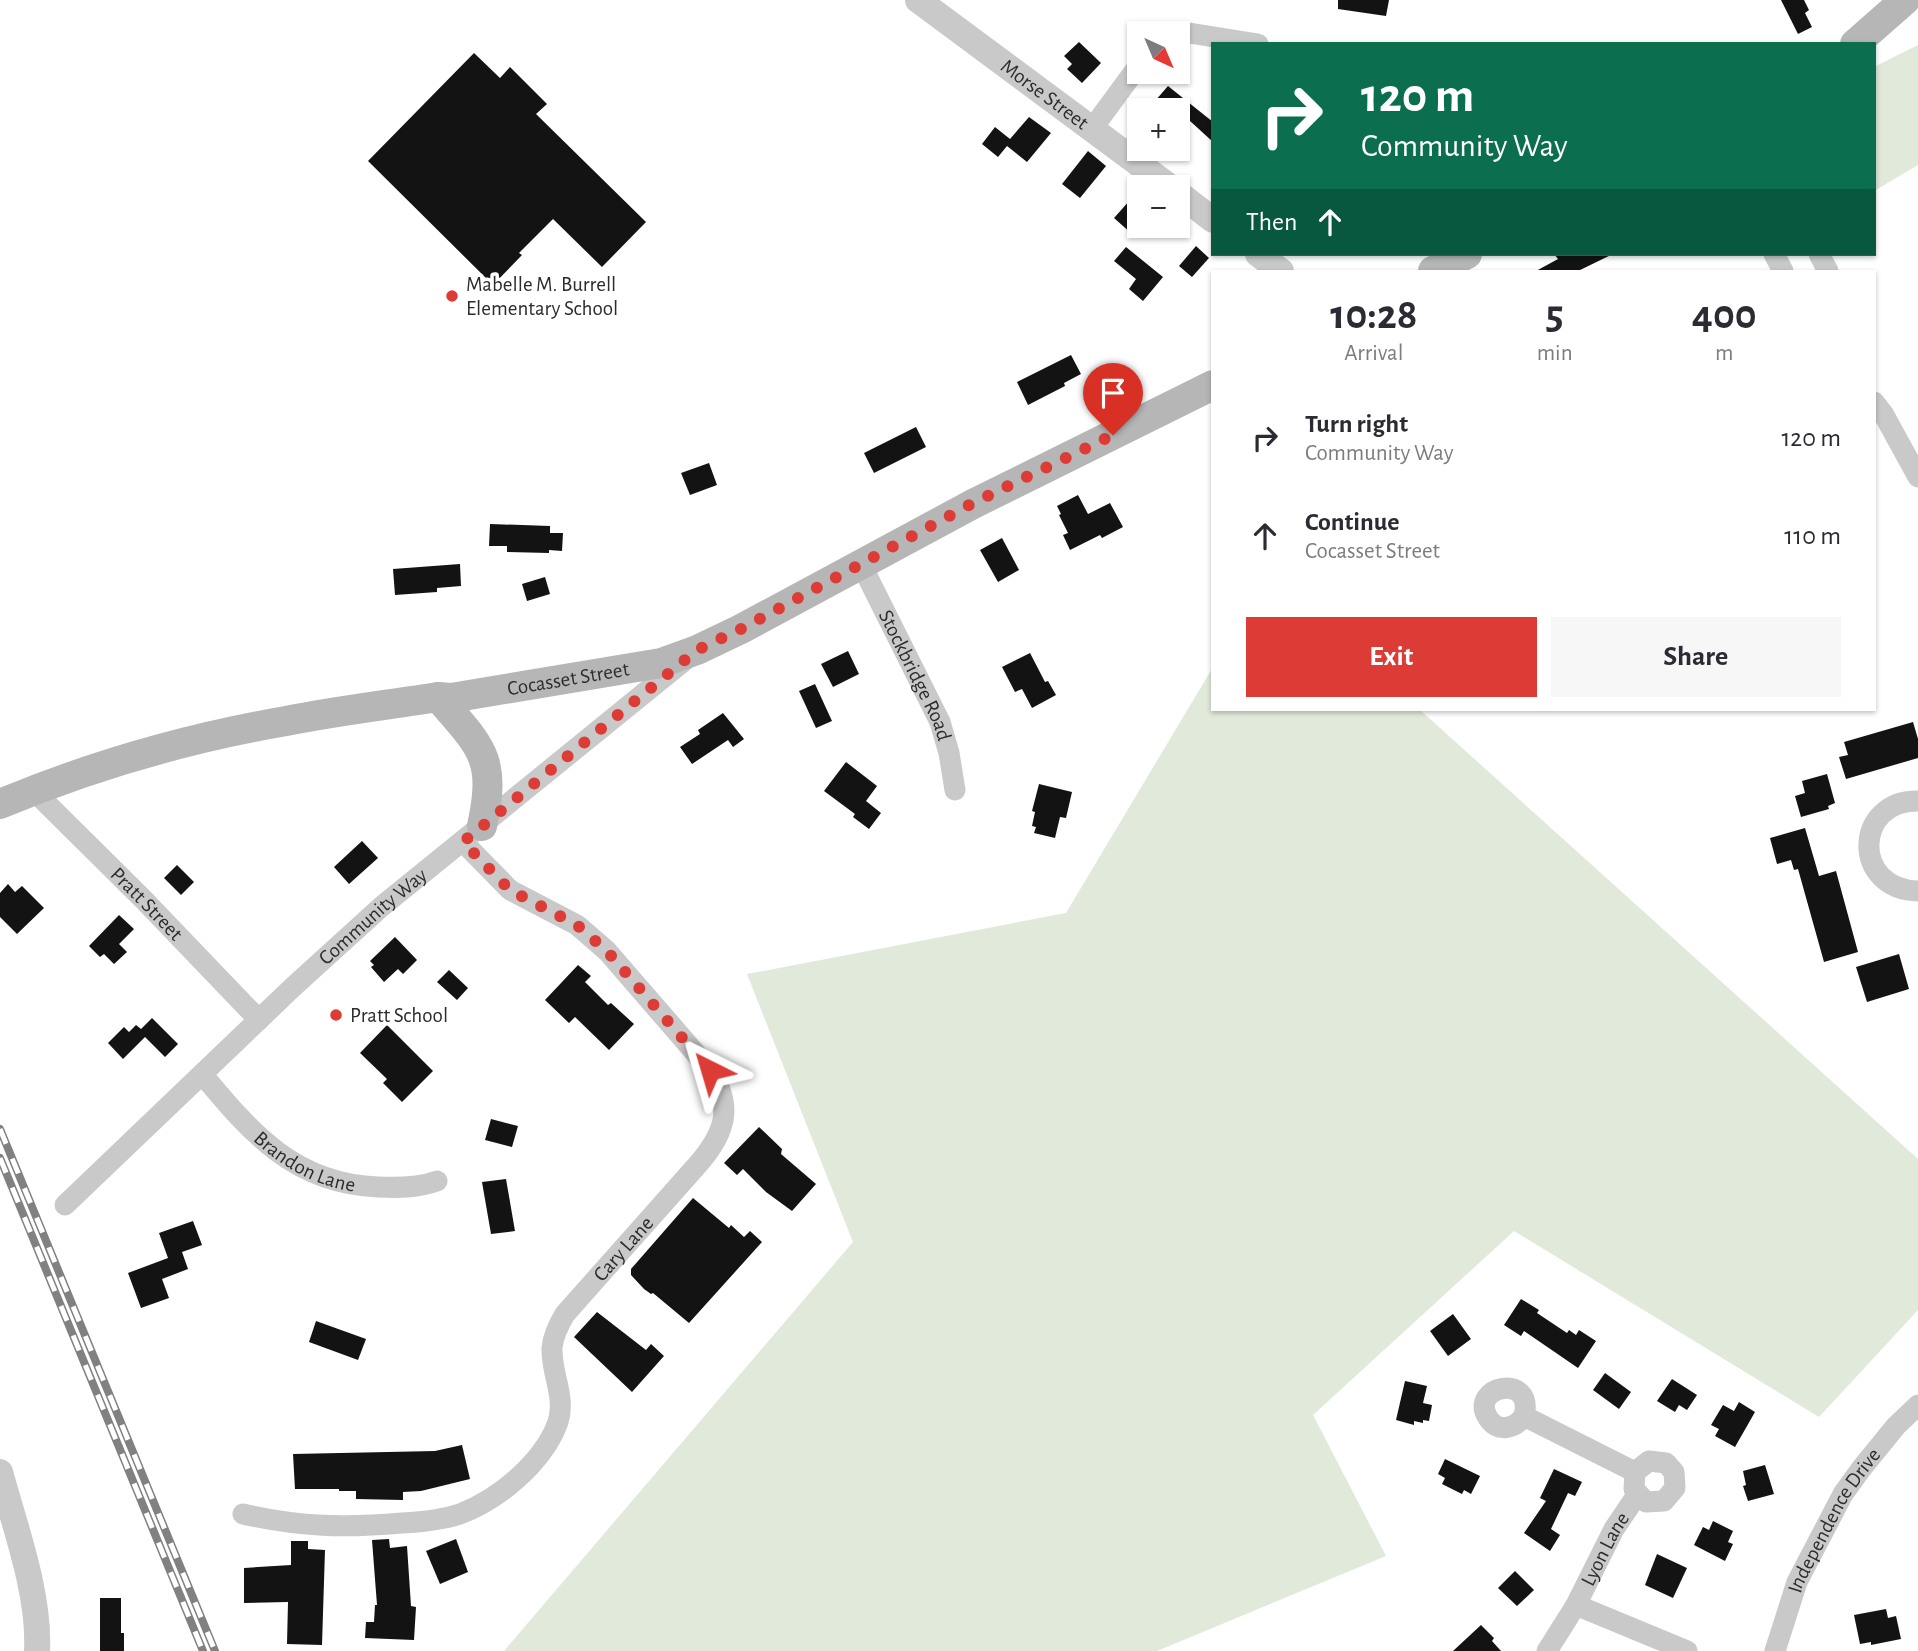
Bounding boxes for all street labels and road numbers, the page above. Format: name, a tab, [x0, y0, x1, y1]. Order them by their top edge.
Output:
street label: Morse Street	[997, 55, 1093, 134]
street label: Stockbridge Road	[875, 607, 955, 743]
street label: Cocasset Street	[506, 658, 631, 699]
street label: Pratt Street	[106, 863, 187, 945]
street label: Community Way	[315, 864, 431, 969]
street label: Brandon Lane	[250, 1127, 357, 1196]
street label: Cary Lane	[589, 1213, 657, 1285]
street label: Independence Drive	[1784, 1444, 1884, 1595]
street label: Lyon Lane	[1577, 1508, 1633, 1589]

